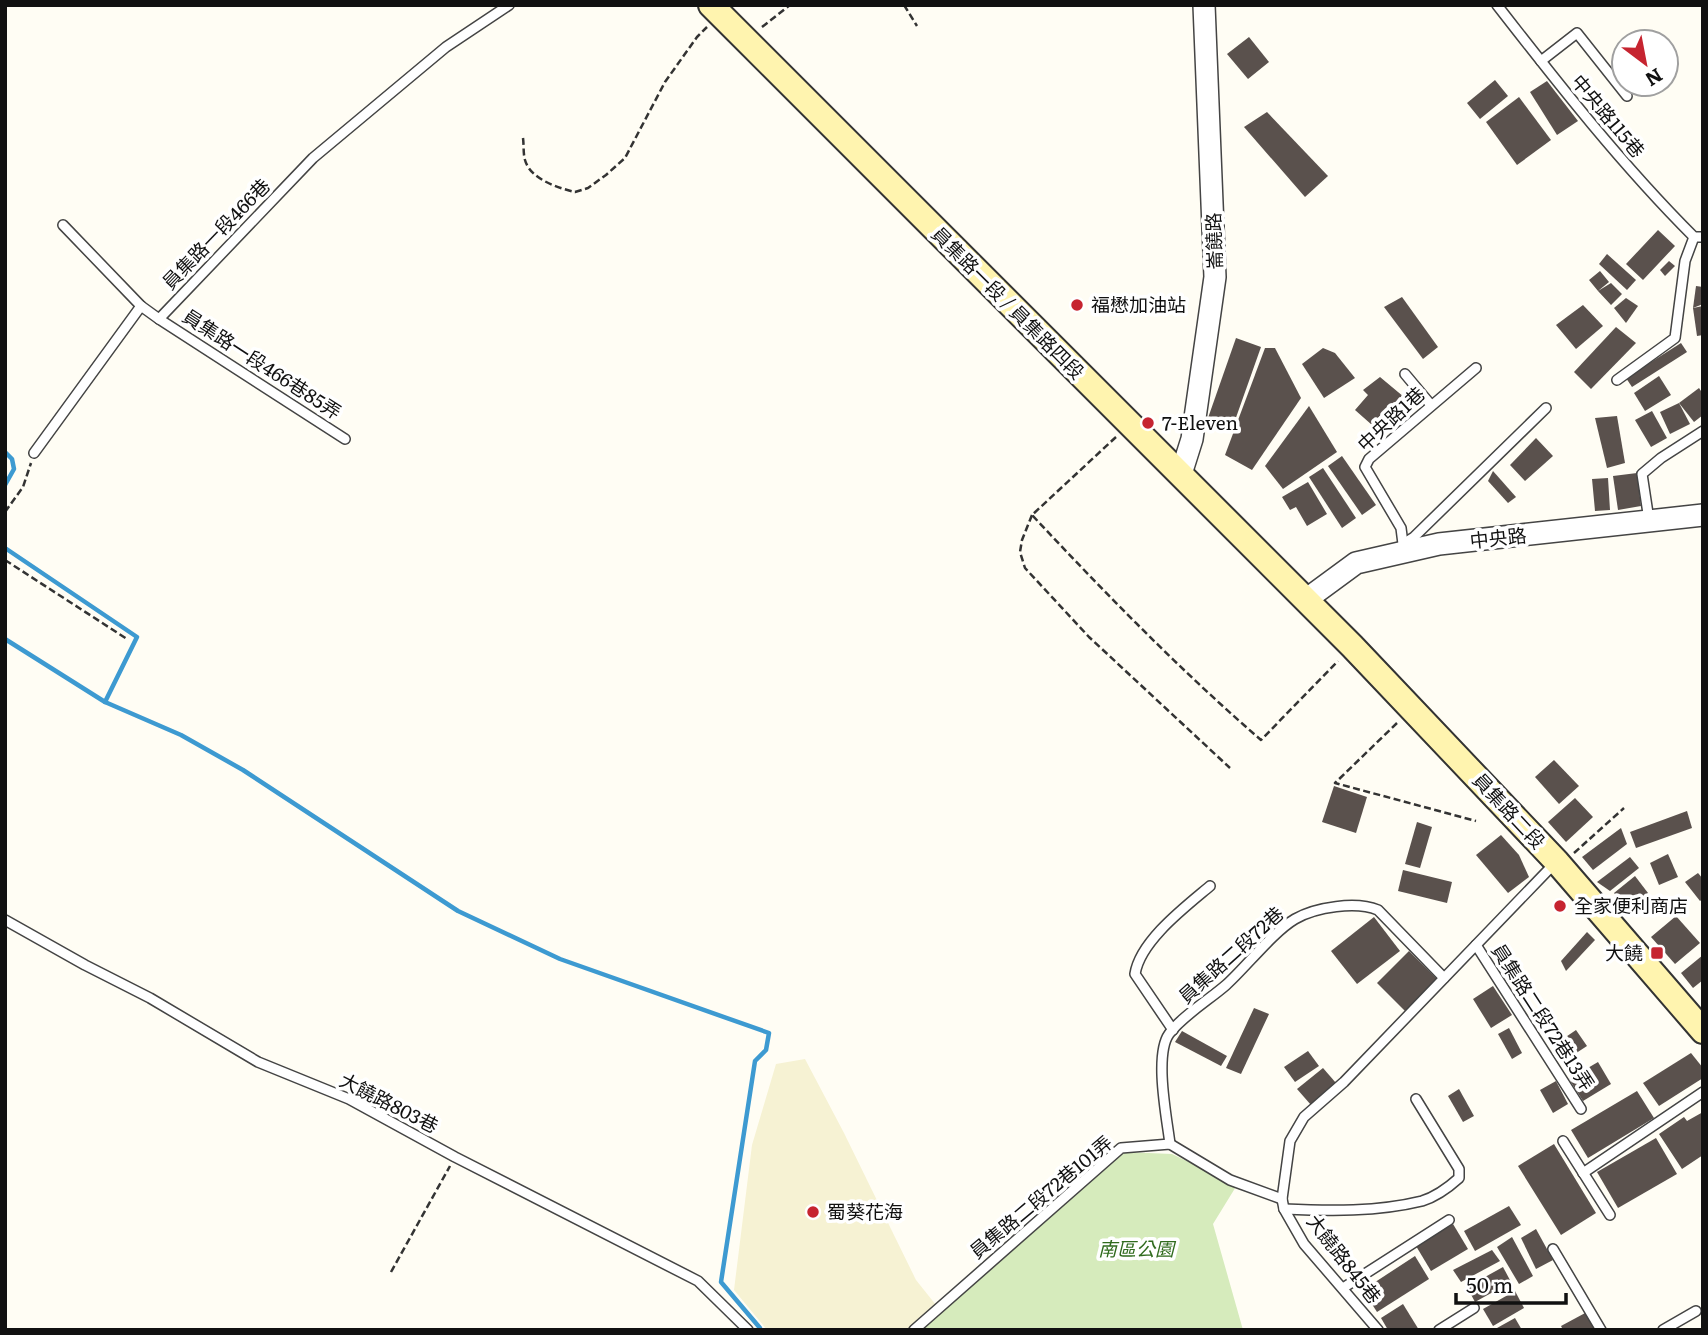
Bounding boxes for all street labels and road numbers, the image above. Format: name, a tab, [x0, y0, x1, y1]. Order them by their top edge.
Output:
street label: 中央路115巷	[1566, 68, 1652, 163]
street label: 員集路一段466巷	[155, 171, 276, 295]
street label: 崙饒路	[1198, 212, 1228, 270]
street label: 員集路一段 / 員集路四段	[926, 220, 1091, 385]
street label: 員集路一段466巷85弄	[178, 301, 347, 425]
street label: 中央路1巷	[1350, 379, 1430, 457]
street label: 中央路	[1468, 520, 1528, 554]
street label: 員集路二段	[1467, 766, 1552, 855]
street label: 員集路二段72巷	[1171, 899, 1289, 1009]
street label: 員集路二段72巷13弄	[1486, 937, 1602, 1095]
street label: 大饒路803巷	[335, 1065, 444, 1139]
street label: 員集路二段72巷101弄	[963, 1128, 1118, 1264]
street label: 大饒路845巷	[1301, 1208, 1389, 1309]

